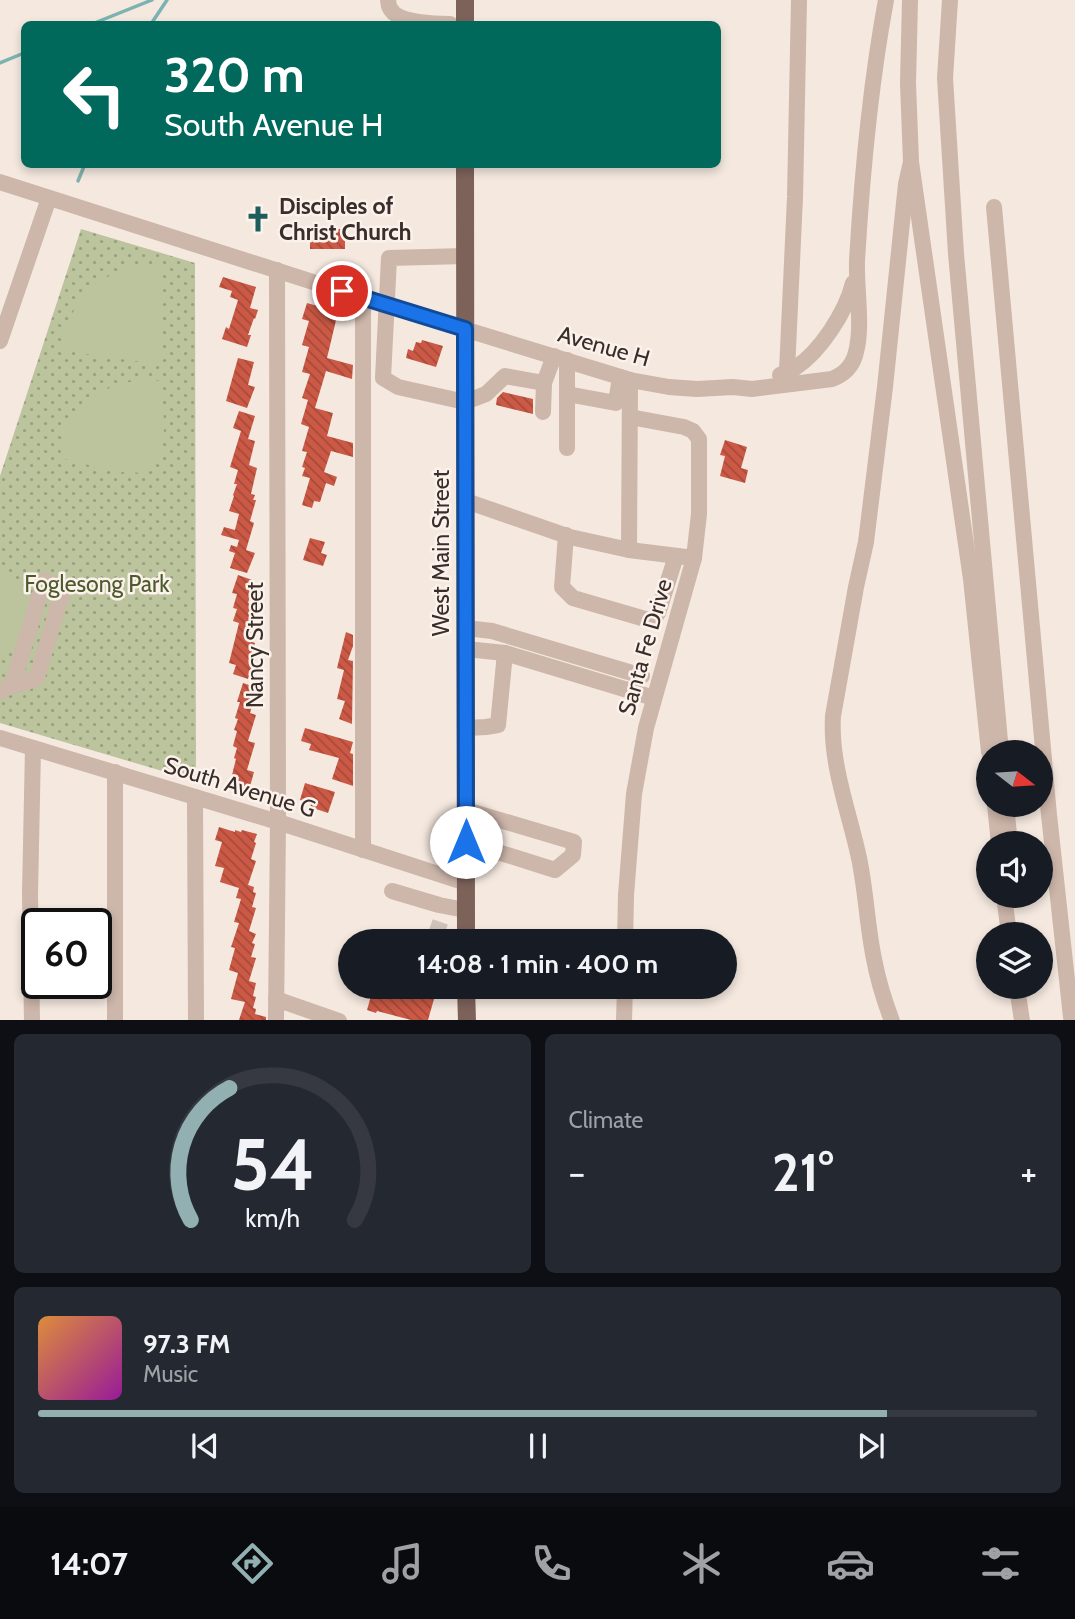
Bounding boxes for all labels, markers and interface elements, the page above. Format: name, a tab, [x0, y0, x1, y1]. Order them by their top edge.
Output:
text: 320 m	[164, 45, 305, 104]
icon: left	[49, 49, 140, 140]
text: South Avenue H	[164, 105, 384, 144]
place label: Disciples of Christ Church	[279, 192, 411, 246]
church icon: Disciples of Christ Church	[243, 204, 273, 234]
pin	[312, 261, 372, 321]
icon: arrive	[323, 272, 361, 310]
street label: Avenue H	[555, 320, 653, 372]
street label: West Main Street	[427, 469, 455, 636]
park label: Foglesong Park	[24, 570, 170, 598]
street label: Santa Fe Drive	[612, 575, 678, 718]
street label: Nancy Street	[241, 582, 269, 708]
north arrow	[976, 740, 1054, 817]
map controls	[976, 740, 1053, 999]
street label: South Avenue G	[161, 751, 319, 823]
position arrow	[429, 805, 503, 879]
button: sound	[976, 831, 1053, 908]
speed limit sign: 60	[21, 908, 112, 999]
button: layers	[976, 922, 1053, 999]
text: 14:08 · 1 min · 400 m	[417, 948, 658, 980]
text: Climate	[569, 1106, 643, 1134]
text: 54	[230, 1120, 314, 1208]
text: 21°	[772, 1141, 834, 1204]
text: −	[569, 1149, 585, 1196]
text: +	[1020, 1149, 1037, 1196]
text: km/h	[245, 1202, 300, 1232]
text: 97.3 FM	[143, 1328, 231, 1360]
text: Music	[143, 1360, 198, 1388]
icon: previous	[186, 1427, 224, 1465]
icon: pause	[519, 1427, 557, 1465]
icon: next	[852, 1427, 890, 1465]
icon: directions	[228, 1539, 277, 1588]
icon: music	[378, 1539, 427, 1588]
icon: phone	[527, 1539, 576, 1588]
icon: climate	[677, 1539, 726, 1588]
icon: car	[826, 1539, 875, 1588]
icon: filters	[976, 1539, 1025, 1588]
text: 14:07	[50, 1544, 128, 1583]

